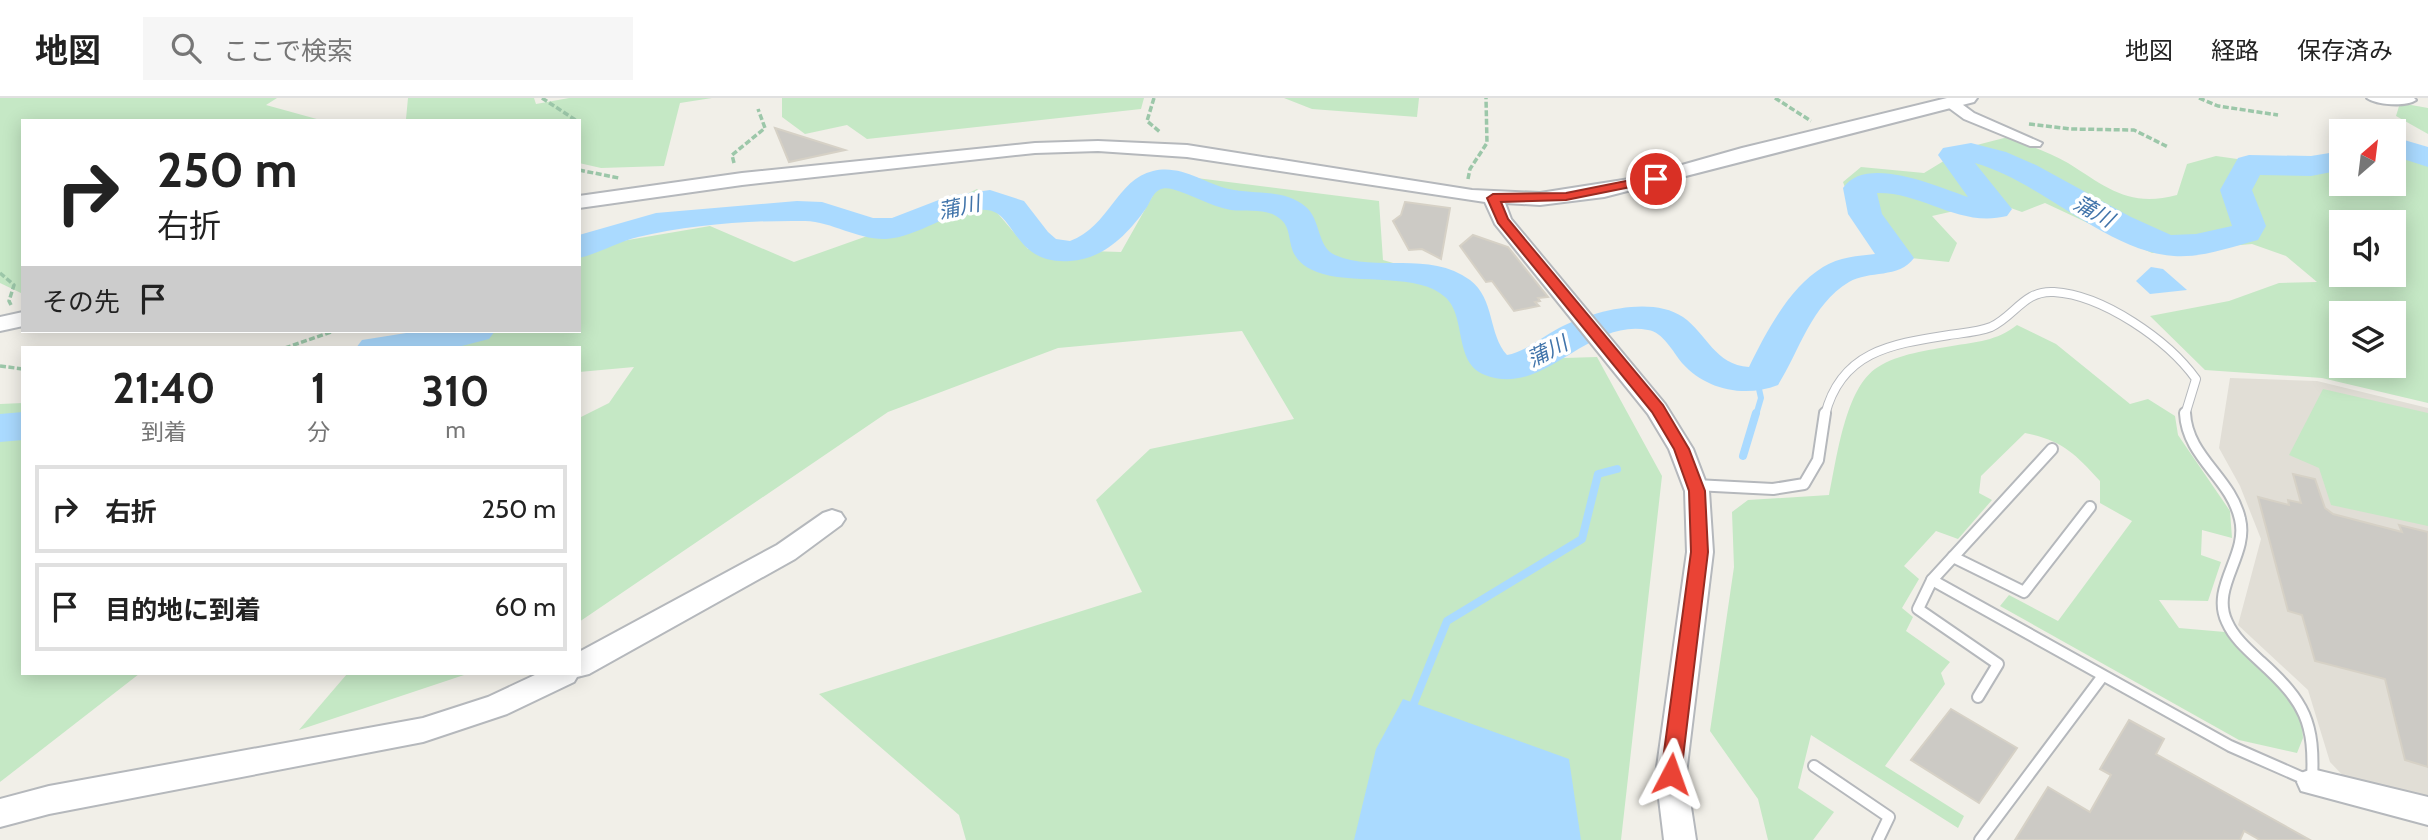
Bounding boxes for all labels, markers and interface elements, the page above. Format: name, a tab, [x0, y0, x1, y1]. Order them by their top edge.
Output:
search box	[143, 17, 633, 80]
icon: search	[167, 29, 205, 67]
text: 地図	[35, 30, 101, 70]
text: ここで検索	[223, 35, 353, 67]
text: 地図	[2125, 36, 2173, 65]
text: 経路	[2211, 36, 2259, 65]
text: 保存済み	[2297, 36, 2393, 65]
north arrow	[2329, 119, 2406, 196]
map controls	[2329, 119, 2406, 378]
text: 250 m	[157, 140, 297, 199]
icon: right	[42, 147, 133, 238]
pin	[1626, 149, 1686, 209]
icon: arrive	[1637, 160, 1675, 198]
water label: 蒲川	[936, 190, 984, 224]
water label: 蒲川	[2070, 190, 2120, 233]
text: 右折	[157, 206, 221, 245]
button: sound	[2329, 210, 2406, 287]
icon: arrive	[134, 280, 172, 318]
text: その先	[42, 286, 120, 318]
button: layers	[2329, 301, 2406, 378]
water label: 蒲川	[1523, 329, 1573, 372]
text: 21:40	[113, 362, 215, 414]
text: 1	[311, 362, 326, 414]
text: 310	[422, 365, 489, 417]
text: m	[445, 416, 466, 444]
text: 到着	[141, 418, 187, 446]
text: 分	[307, 418, 330, 446]
icon: right	[46, 490, 84, 528]
text: 250 m	[482, 493, 556, 525]
text: 右折	[105, 496, 157, 528]
icon: arrive	[46, 588, 84, 626]
text: 60 m	[494, 591, 556, 623]
text: 目的地に到着	[105, 594, 261, 626]
position arrow	[1634, 737, 1708, 811]

